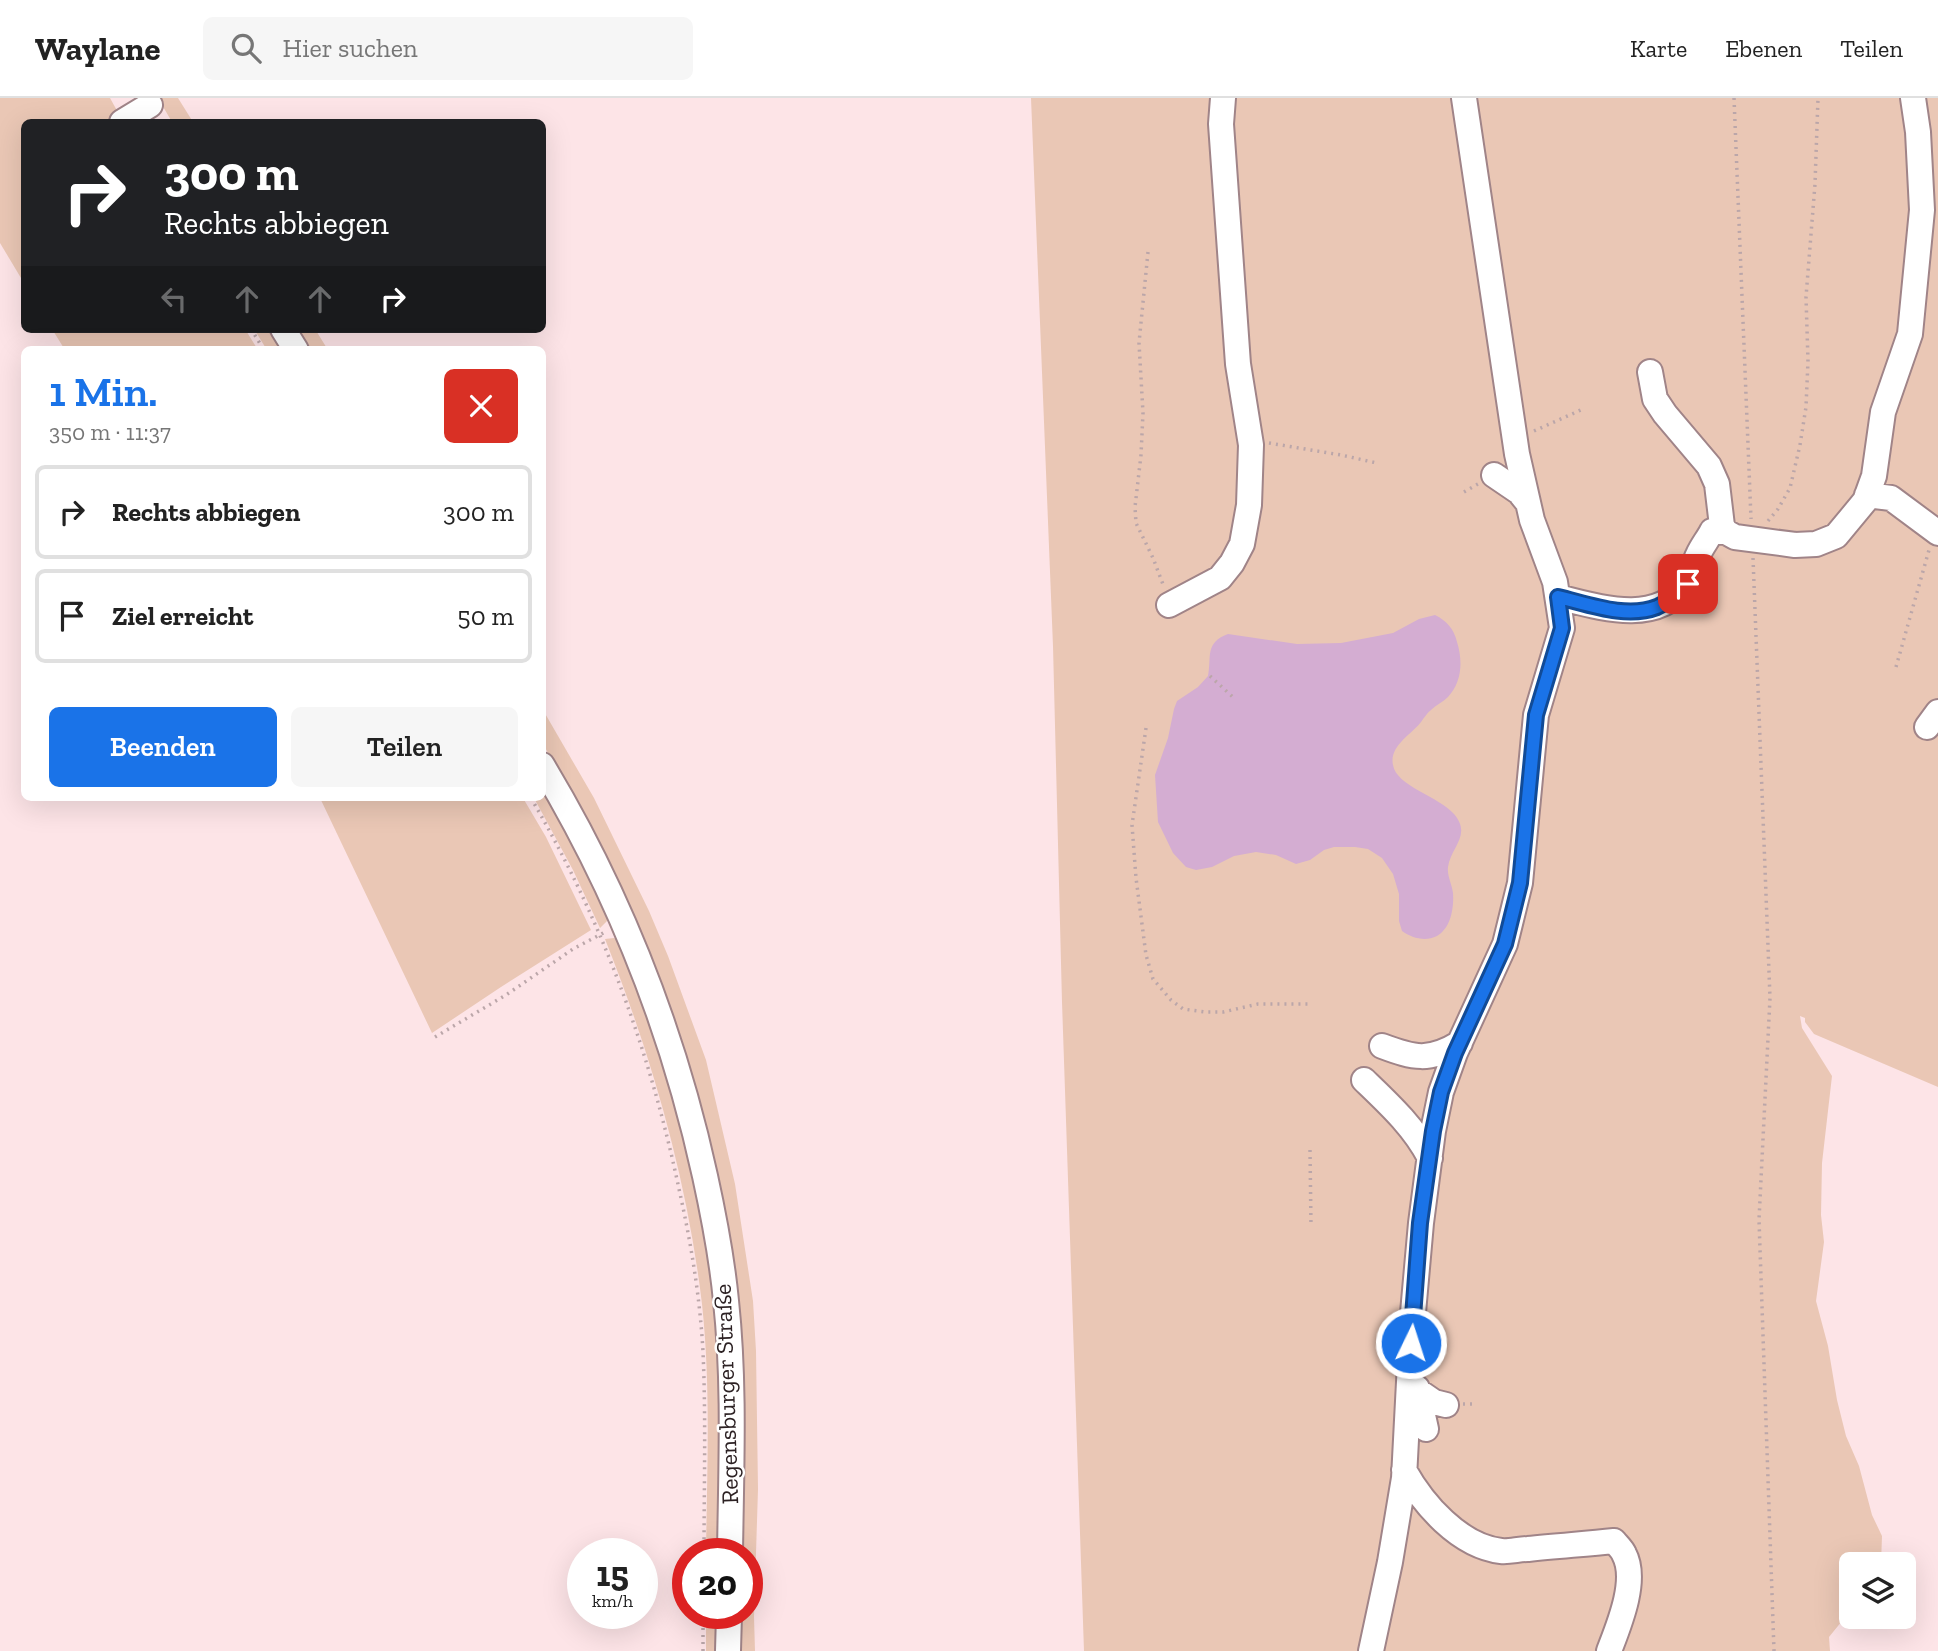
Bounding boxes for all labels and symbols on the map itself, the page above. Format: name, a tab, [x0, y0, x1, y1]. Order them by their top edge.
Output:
pin	[1658, 554, 1718, 614]
street label: Regensburger Straße	[708, 1283, 744, 1505]
position arrow	[1374, 1306, 1448, 1380]
speed limit sign: 20	[672, 1538, 763, 1629]

